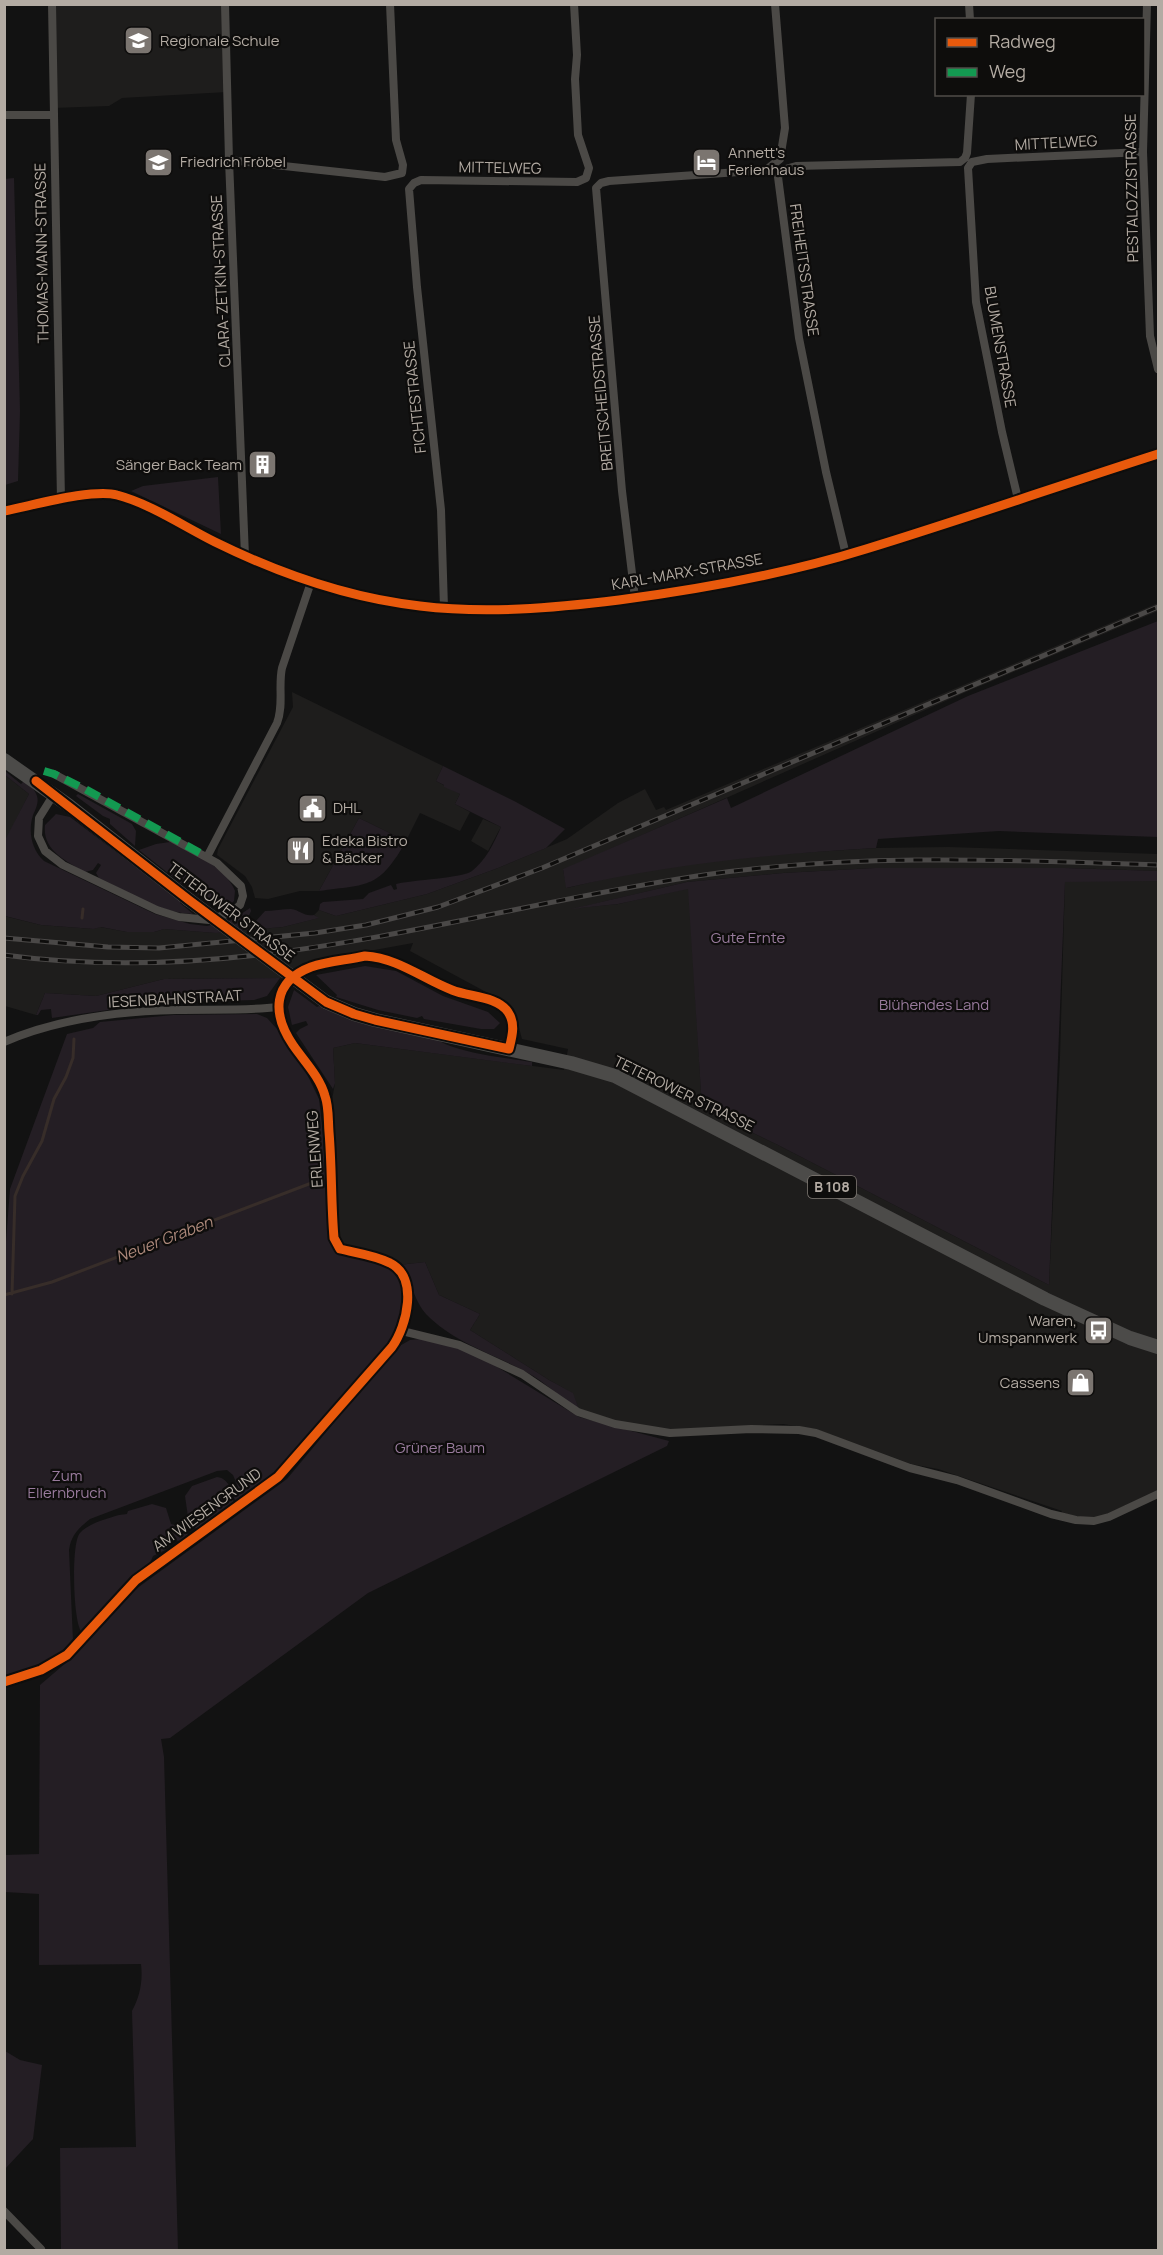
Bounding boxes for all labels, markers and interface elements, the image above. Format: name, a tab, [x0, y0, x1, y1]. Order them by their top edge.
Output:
legend	[935, 18, 1145, 96]
school or university icon: Regionale Schule	[123, 25, 155, 57]
text: Radweg	[989, 29, 1056, 53]
place label: Regionale Schule	[160, 30, 280, 51]
text: Weg	[989, 59, 1026, 83]
street label: PESTALOZZISTRASSE	[1120, 113, 1143, 263]
street label: MITTELWEG	[1014, 130, 1098, 155]
place label: Annett's Ferienhaus	[728, 142, 805, 180]
school or university icon: Friedrich Fröbel	[143, 146, 175, 178]
hotel icon: Annett's Ferienhaus	[691, 146, 723, 178]
place label: Friedrich Fröbel	[180, 151, 286, 172]
street label: MITTELWEG	[459, 156, 542, 179]
street label: THOMAS-MANN-STRASSE	[29, 163, 54, 343]
street label: CLARA-ZETKIN-STRASSE	[205, 194, 236, 368]
street label: FREIHEITSSTRASSE	[785, 202, 824, 338]
street label: BLUMENSTRASSE	[979, 285, 1022, 409]
street label: BREITSCHEIDSTRASSE	[583, 314, 618, 472]
street label: FICHTESTRASSE	[398, 340, 431, 454]
building icon: Sänger Back Team	[247, 449, 279, 481]
place label: Sänger Back Team	[116, 454, 242, 475]
street label: KARL-MARX-STRASSE	[610, 548, 764, 595]
public building icon: DHL	[296, 792, 328, 824]
place label: DHL	[333, 797, 361, 818]
place label: Edeka Bistro & Bäcker	[322, 830, 408, 868]
restaurant icon: Edeka Bistro & Bäcker	[285, 834, 317, 866]
street label: TETEROWER STRASSE	[163, 857, 299, 966]
park label: Gute Ernte	[711, 927, 785, 948]
street label: IESENBAHNSTRAAT	[107, 985, 243, 1012]
park label: Blühendes Land	[879, 994, 989, 1015]
street label: TETEROWER STRASSE	[610, 1050, 758, 1137]
street label: ERLENWEG	[301, 1109, 328, 1188]
road number: B 108	[808, 1176, 856, 1198]
water label: Neuer Graben	[113, 1210, 216, 1268]
place label: Waren, Umspannwerk	[978, 1310, 1078, 1348]
bus stop icon: Waren, Umspannwerk	[1082, 1314, 1114, 1346]
shop icon: Cassens	[1065, 1367, 1097, 1399]
place label: Cassens	[1000, 1372, 1060, 1393]
park label: Grüner Baum	[395, 1437, 485, 1458]
street label: AM WIESENGRUND	[148, 1463, 265, 1556]
park label: Zum Ellernbruch	[27, 1465, 107, 1503]

